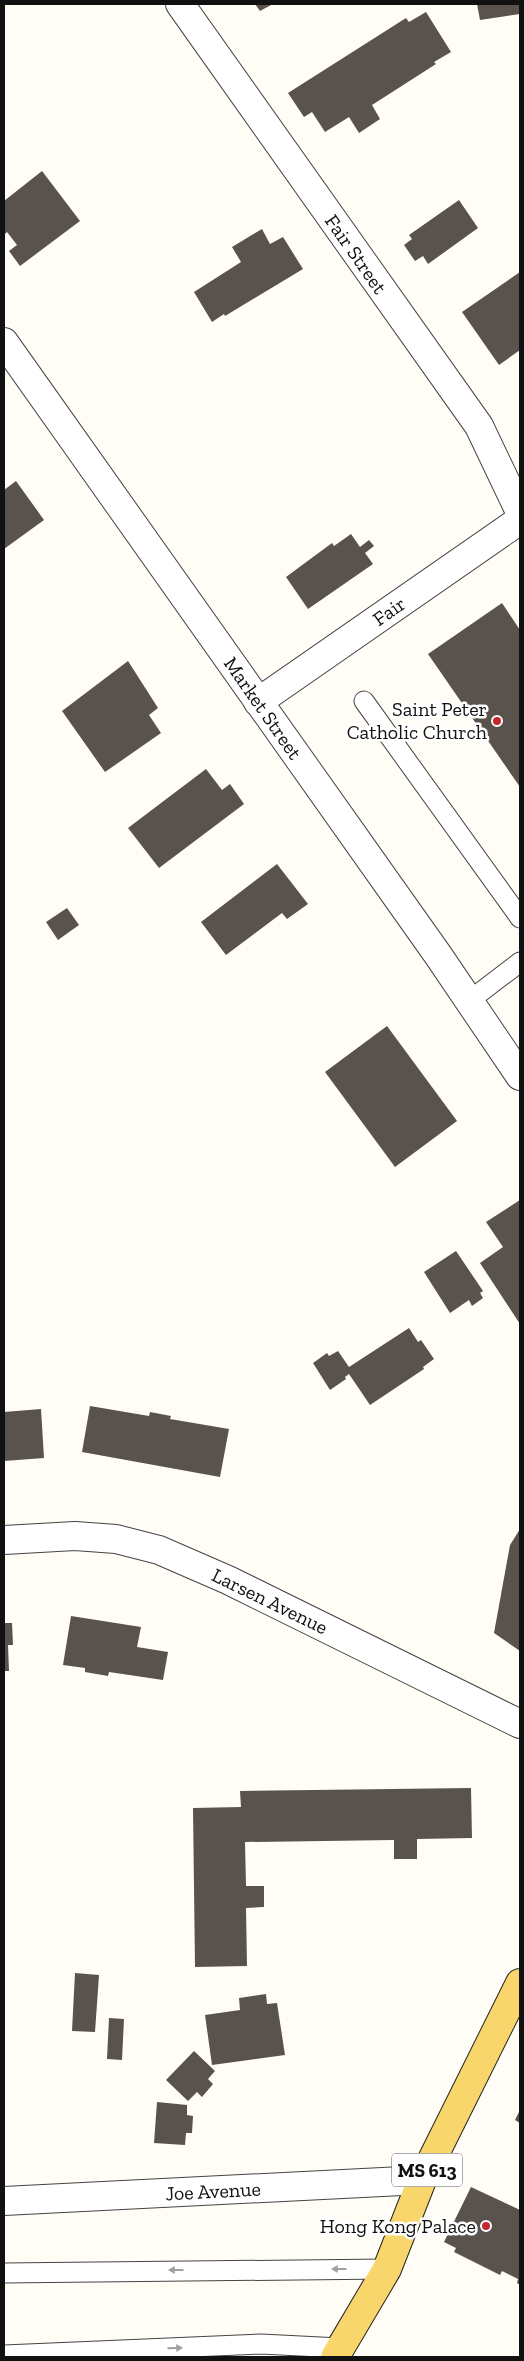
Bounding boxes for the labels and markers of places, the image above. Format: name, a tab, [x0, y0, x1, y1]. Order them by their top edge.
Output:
place label: Saint Peter Catholic Church	[347, 697, 488, 744]
marker: Saint Peter Catholic Church	[491, 715, 503, 727]
place label: Hong Kong Palace	[320, 2214, 476, 2238]
marker: Hong Kong Palace	[480, 2220, 492, 2232]

